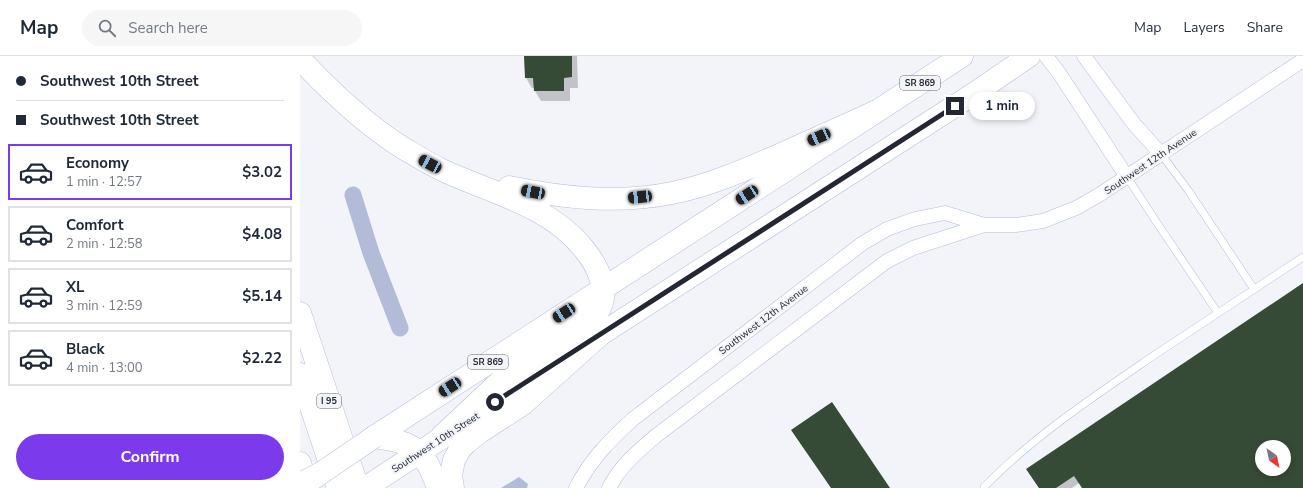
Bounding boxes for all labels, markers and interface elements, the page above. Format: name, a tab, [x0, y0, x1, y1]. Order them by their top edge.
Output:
search box	[82, 10, 362, 46]
text: Map	[20, 15, 58, 41]
icon: search	[96, 17, 118, 39]
text: Search here	[128, 18, 208, 38]
text: Map	[1134, 18, 1161, 37]
text: Layers	[1183, 18, 1225, 37]
text: Share	[1247, 18, 1283, 37]
text: Southwest 10th Street	[40, 71, 199, 91]
road number: SR 869	[900, 76, 940, 90]
callout: 1 min	[969, 92, 1035, 120]
route end	[946, 97, 964, 115]
text: 1 min	[985, 97, 1019, 115]
text: Southwest 10th Street	[40, 110, 199, 130]
street label: Southwest 12th Avenue	[1102, 126, 1200, 198]
car	[806, 127, 832, 147]
text: Economy	[66, 153, 129, 173]
car	[417, 153, 443, 175]
icon: car	[18, 154, 54, 190]
text: $3.02	[242, 162, 282, 182]
text: 1 min · 12:57	[66, 173, 142, 191]
car	[734, 183, 760, 207]
car	[520, 184, 546, 200]
car	[627, 190, 653, 204]
text: Comfort	[66, 215, 123, 235]
icon: car	[18, 216, 54, 252]
text: $4.08	[242, 224, 282, 244]
text: 2 min · 12:58	[66, 235, 142, 253]
text: XL	[66, 277, 85, 297]
icon: car	[18, 278, 54, 314]
street label: Southwest 12th Avenue	[716, 281, 811, 358]
text: $5.14	[242, 286, 282, 306]
text: 3 min · 12:59	[66, 297, 142, 315]
car	[551, 301, 577, 325]
text: Black	[66, 339, 104, 359]
icon: car	[18, 340, 54, 376]
text: $2.22	[242, 348, 282, 368]
road number: SR 869	[468, 355, 508, 369]
text: 4 min · 13:00	[66, 359, 142, 377]
car	[437, 375, 463, 399]
route start	[486, 393, 504, 411]
road number: I 95	[317, 394, 341, 408]
street label: Southwest 10th Street	[389, 409, 483, 476]
button: Confirm	[16, 434, 284, 480]
north arrow	[1255, 440, 1291, 476]
map controls	[1255, 440, 1291, 476]

